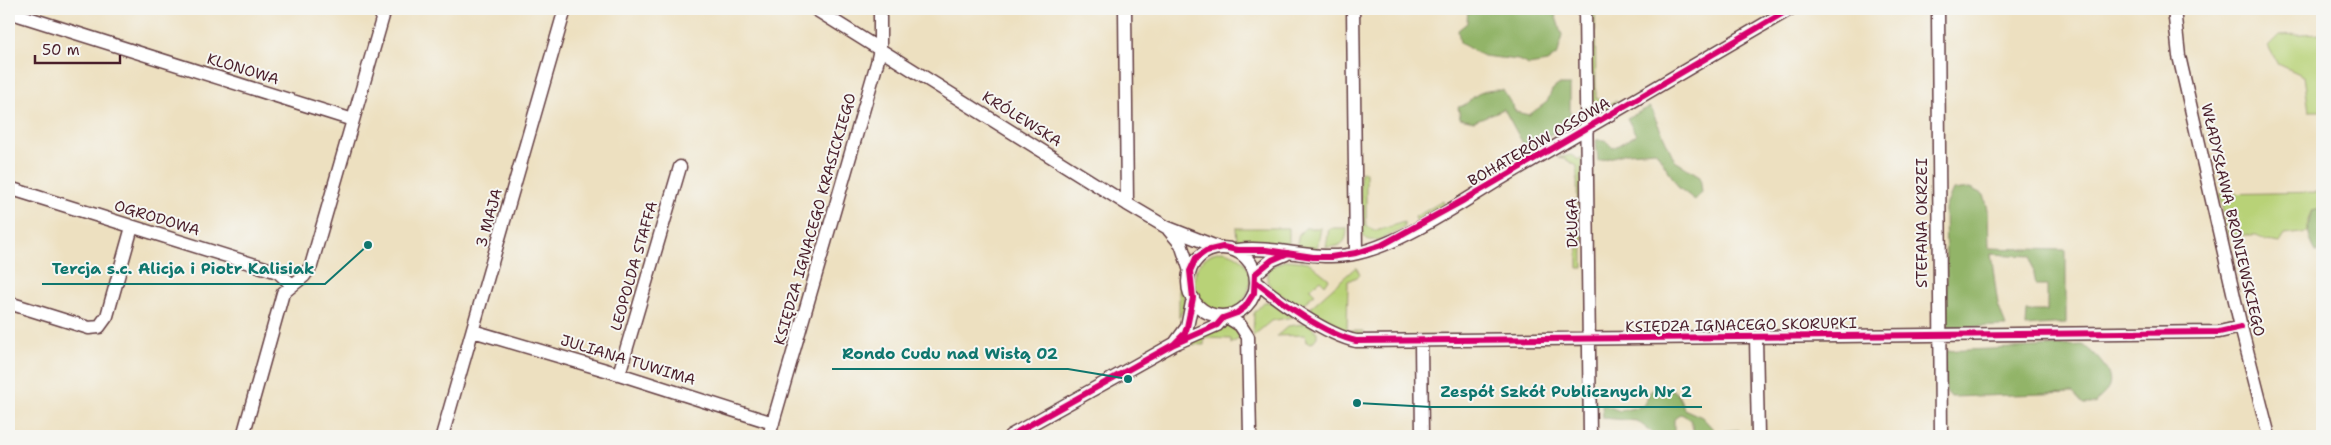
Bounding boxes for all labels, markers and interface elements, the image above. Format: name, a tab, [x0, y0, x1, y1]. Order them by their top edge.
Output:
scale bar	[35, 32, 120, 64]
text: 50 m	[42, 40, 80, 60]
street label: KLONOWA	[204, 49, 282, 89]
street label: KRÓLEWSKA	[978, 86, 1066, 151]
street label: KSIĘDZA IGNACEGO KRASICKIEGO	[769, 91, 861, 347]
street label: BOHATERÓW OSSOWA	[1464, 92, 1614, 191]
street label: WŁADYSŁAWA BRONIEWSKIEGO	[2196, 101, 2270, 339]
street label: STEFANA OKRZEI	[1912, 158, 1932, 288]
street label: 3 MAJA	[471, 186, 507, 250]
street label: OGRODOWA	[112, 196, 202, 241]
street label: DŁUGA	[1562, 198, 1582, 248]
street label: LEOPOLDA STAFFA	[606, 199, 662, 333]
callout: Tercja s.c. Alicja i Piotr Kalisiak	[42, 253, 325, 284]
text: Tercja s.c. Alicja i Piotr Kalisiak	[52, 258, 314, 279]
street label: KSIĘDZA IGNACEGO SKORUPKI	[1625, 313, 1857, 337]
street label: JULIANA TUWIMA	[558, 330, 698, 390]
callout: Rondo Cudu nad Wisłą 02	[832, 338, 1068, 369]
text: Rondo Cudu nad Wisłą 02	[842, 343, 1058, 364]
callout: Zespół Szkół Publicznych Nr 2	[1431, 376, 1702, 407]
text: Zespół Szkół Publicznych Nr 2	[1440, 381, 1692, 402]

